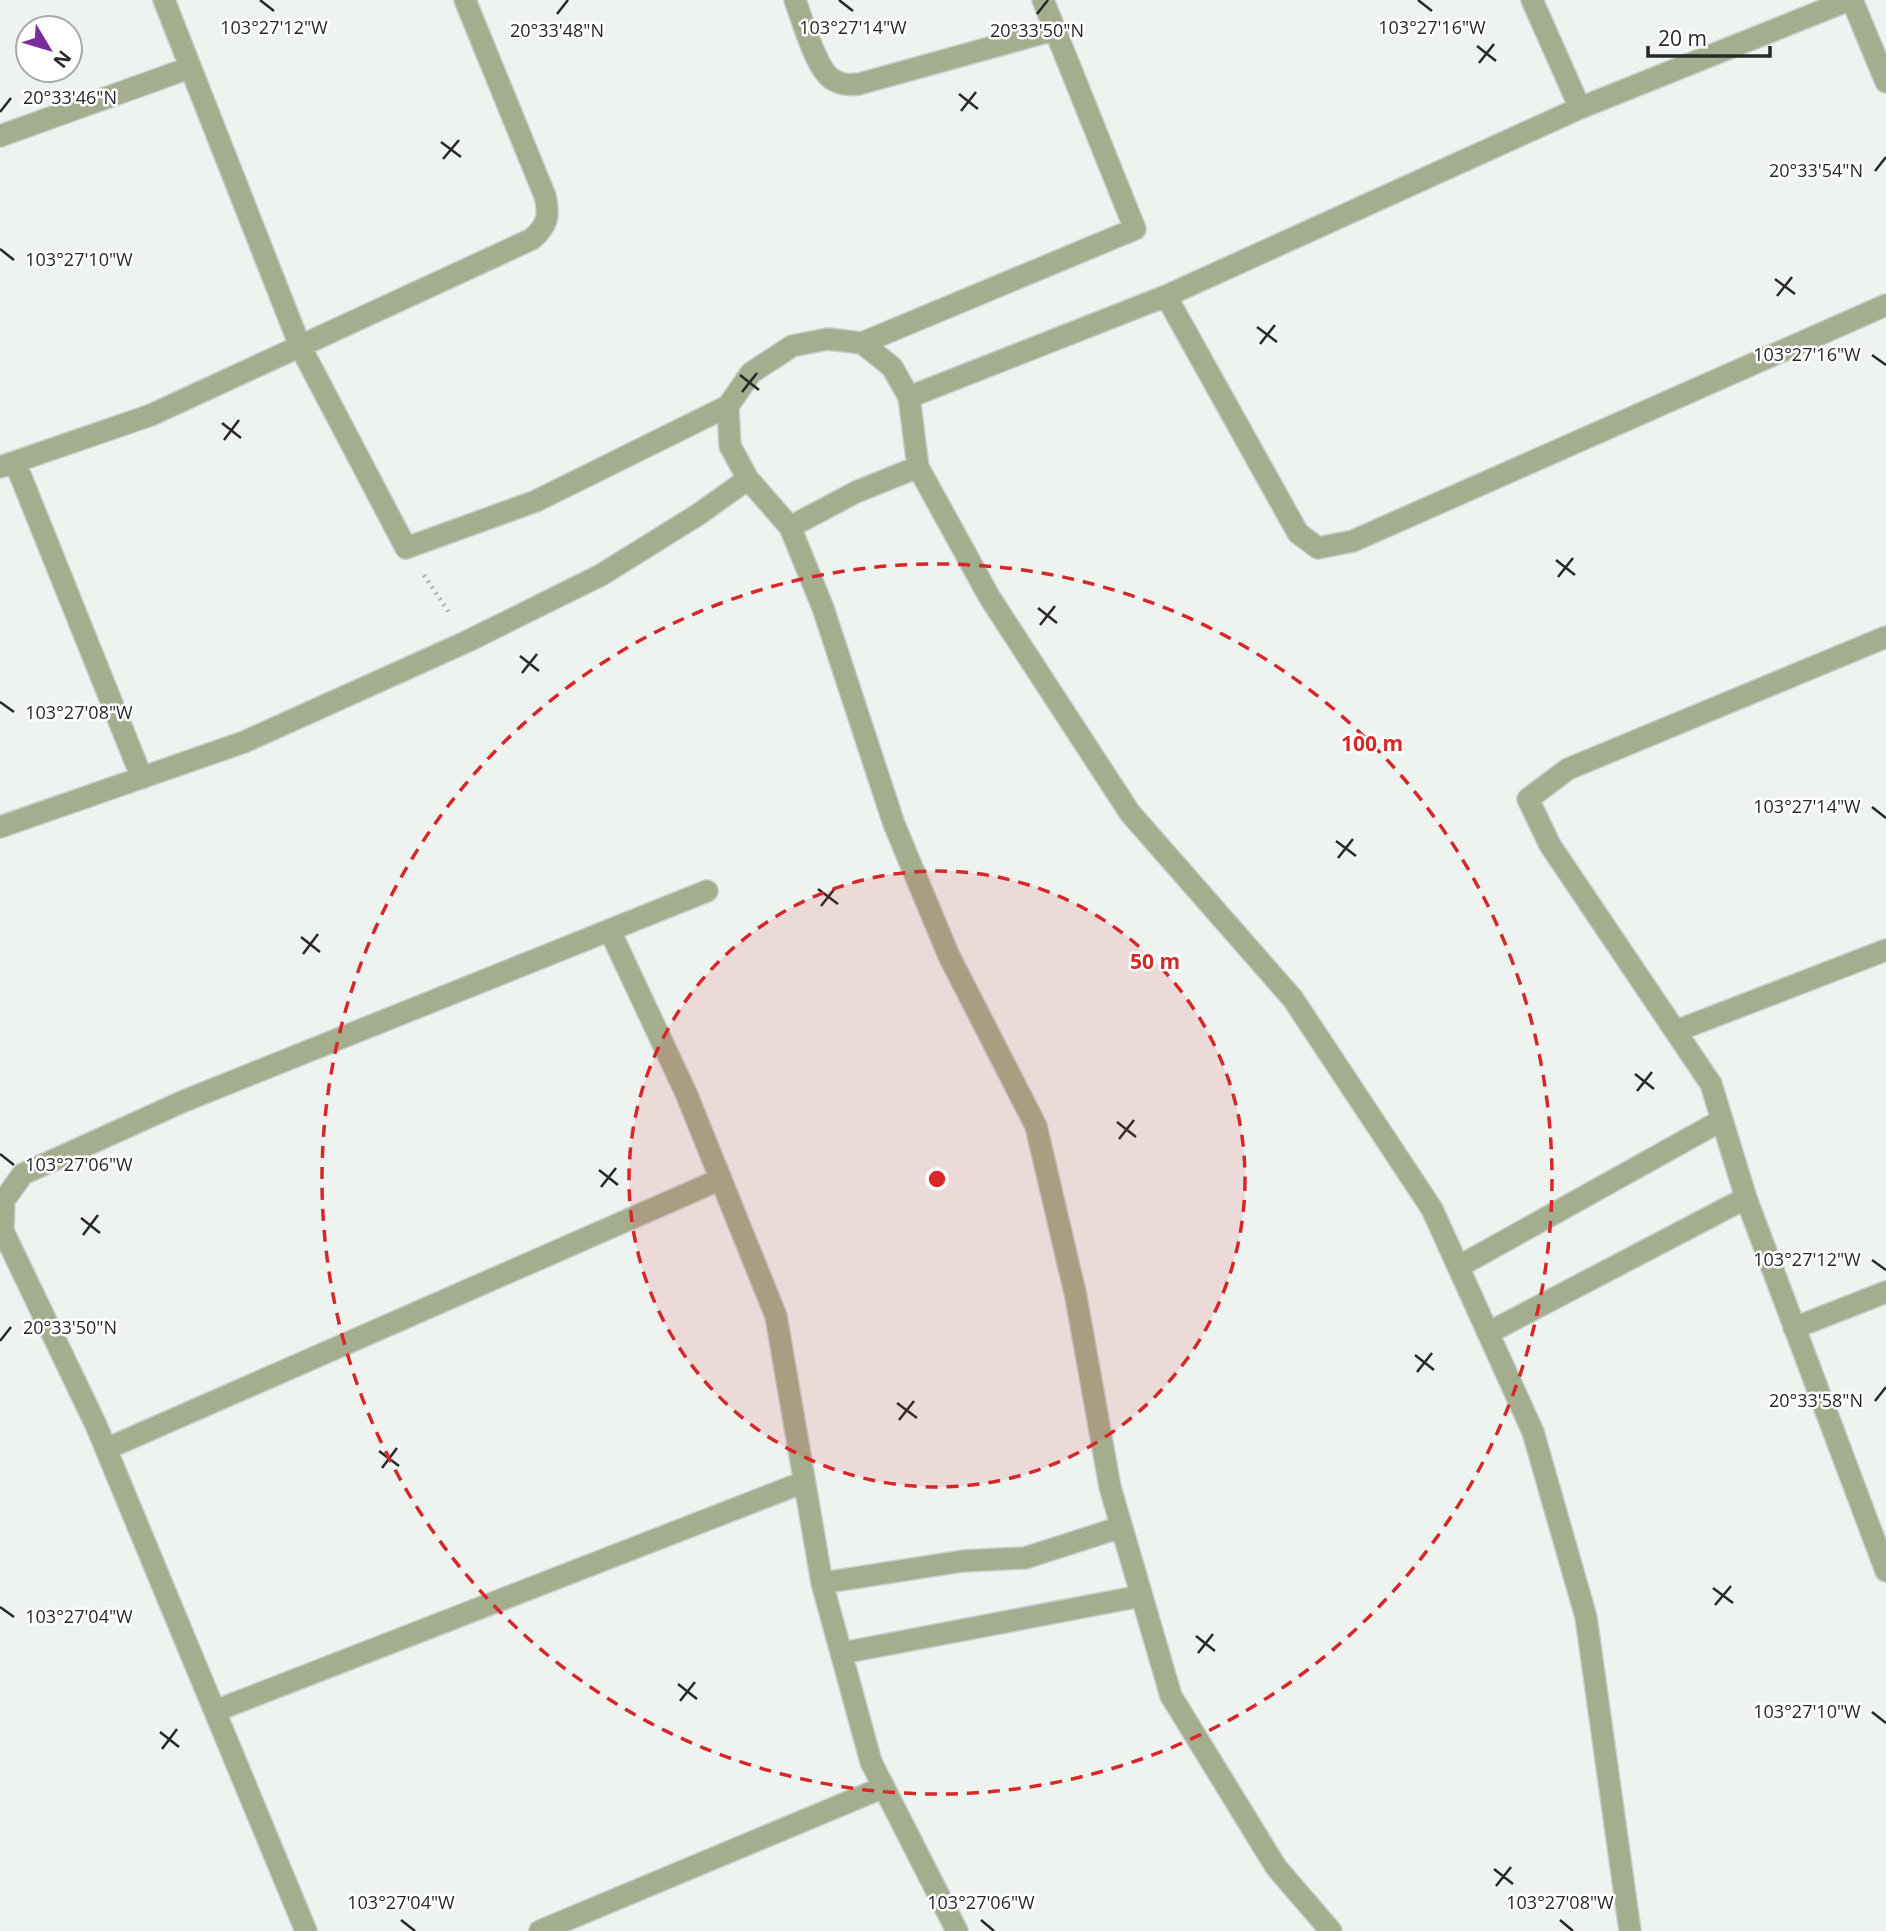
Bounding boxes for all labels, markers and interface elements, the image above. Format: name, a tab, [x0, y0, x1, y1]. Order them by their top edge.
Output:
north arrow	[14, 14, 84, 84]
scale bar	[1648, 14, 1770, 58]
text: 103°27'12"W	[220, 15, 328, 39]
text: 103°27'14"W	[799, 15, 907, 39]
text: 103°27'16"W	[1378, 15, 1486, 39]
text: 20°33'48"N	[510, 18, 604, 42]
text: 20°33'50"N	[990, 18, 1084, 42]
text: 20 m	[1658, 24, 1707, 52]
text: N	[47, 45, 77, 74]
text: 20°33'46"N	[23, 85, 117, 109]
text: 20°33'54"N	[1769, 158, 1863, 182]
text: 103°27'10"W	[25, 247, 133, 271]
text: 103°27'16"W	[1753, 342, 1861, 366]
text: 103°27'08"W	[25, 700, 133, 724]
text: 100 m	[1341, 729, 1403, 757]
text: 103°27'14"W	[1753, 794, 1861, 818]
text: 50 m	[1130, 947, 1180, 975]
text: 103°27'06"W	[25, 1152, 133, 1176]
centre of rings	[925, 1167, 949, 1191]
text: 103°27'12"W	[1753, 1247, 1861, 1271]
text: 20°33'50"N	[23, 1315, 117, 1339]
text: 20°33'58"N	[1769, 1388, 1863, 1412]
text: 103°27'04"W	[25, 1604, 133, 1628]
text: 103°27'10"W	[1753, 1699, 1861, 1723]
text: 103°27'04"W	[347, 1890, 455, 1914]
text: 103°27'06"W	[927, 1890, 1035, 1914]
text: 103°27'08"W	[1506, 1890, 1614, 1914]

